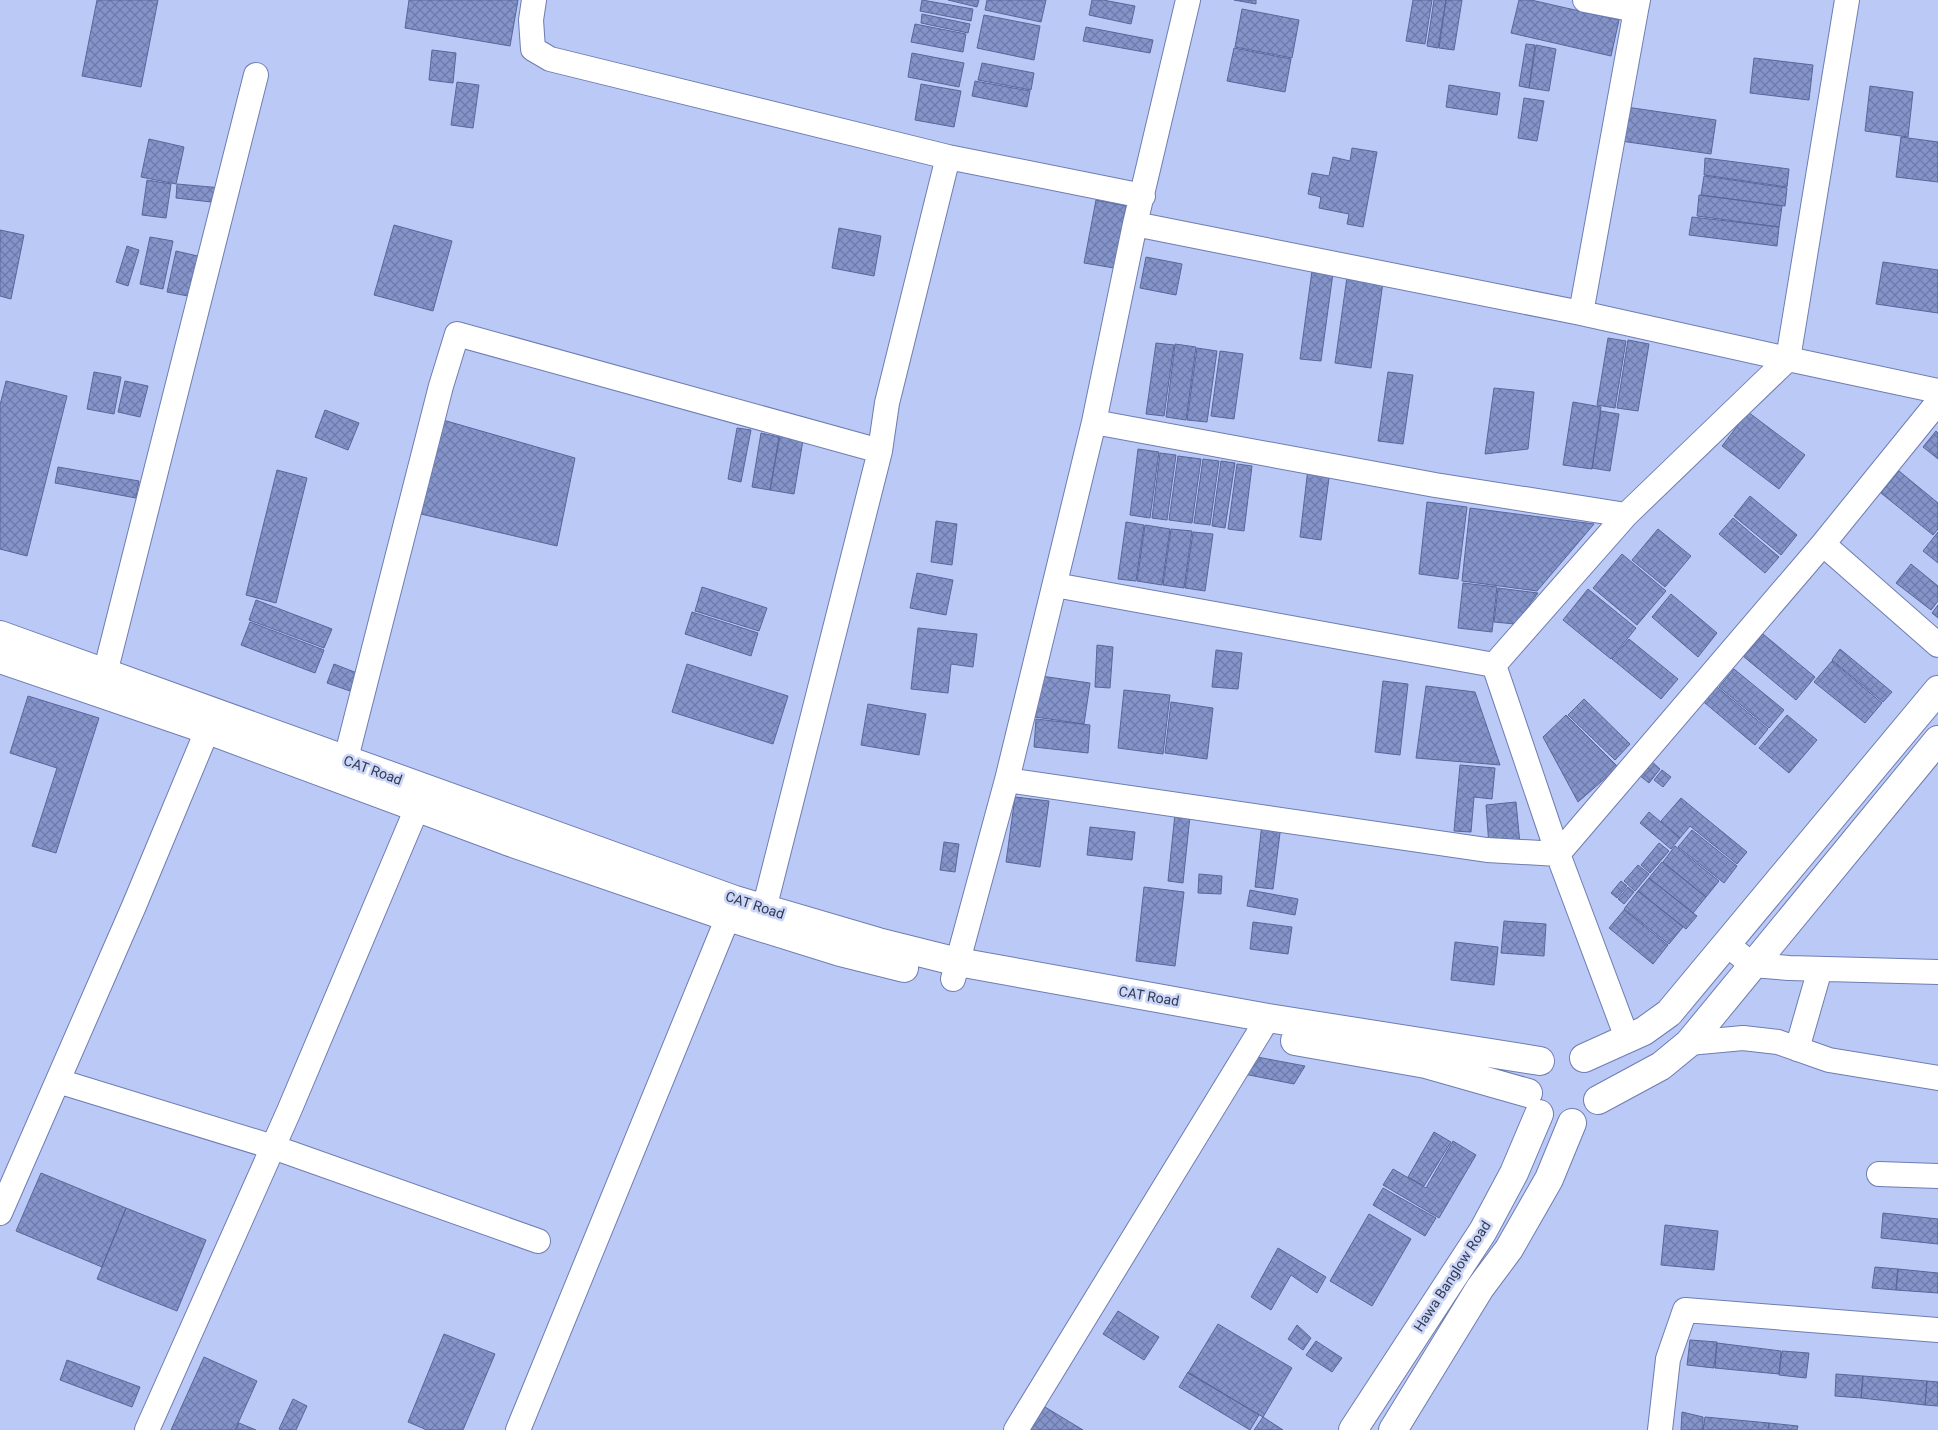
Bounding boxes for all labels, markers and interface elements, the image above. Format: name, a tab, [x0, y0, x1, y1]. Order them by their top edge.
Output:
street label: CAT Road	[342, 752, 404, 788]
street label: CAT Road	[723, 888, 787, 922]
street label: CAT Road	[1118, 983, 1180, 1009]
street label: Hawa Banglow Road	[1410, 1218, 1494, 1334]

